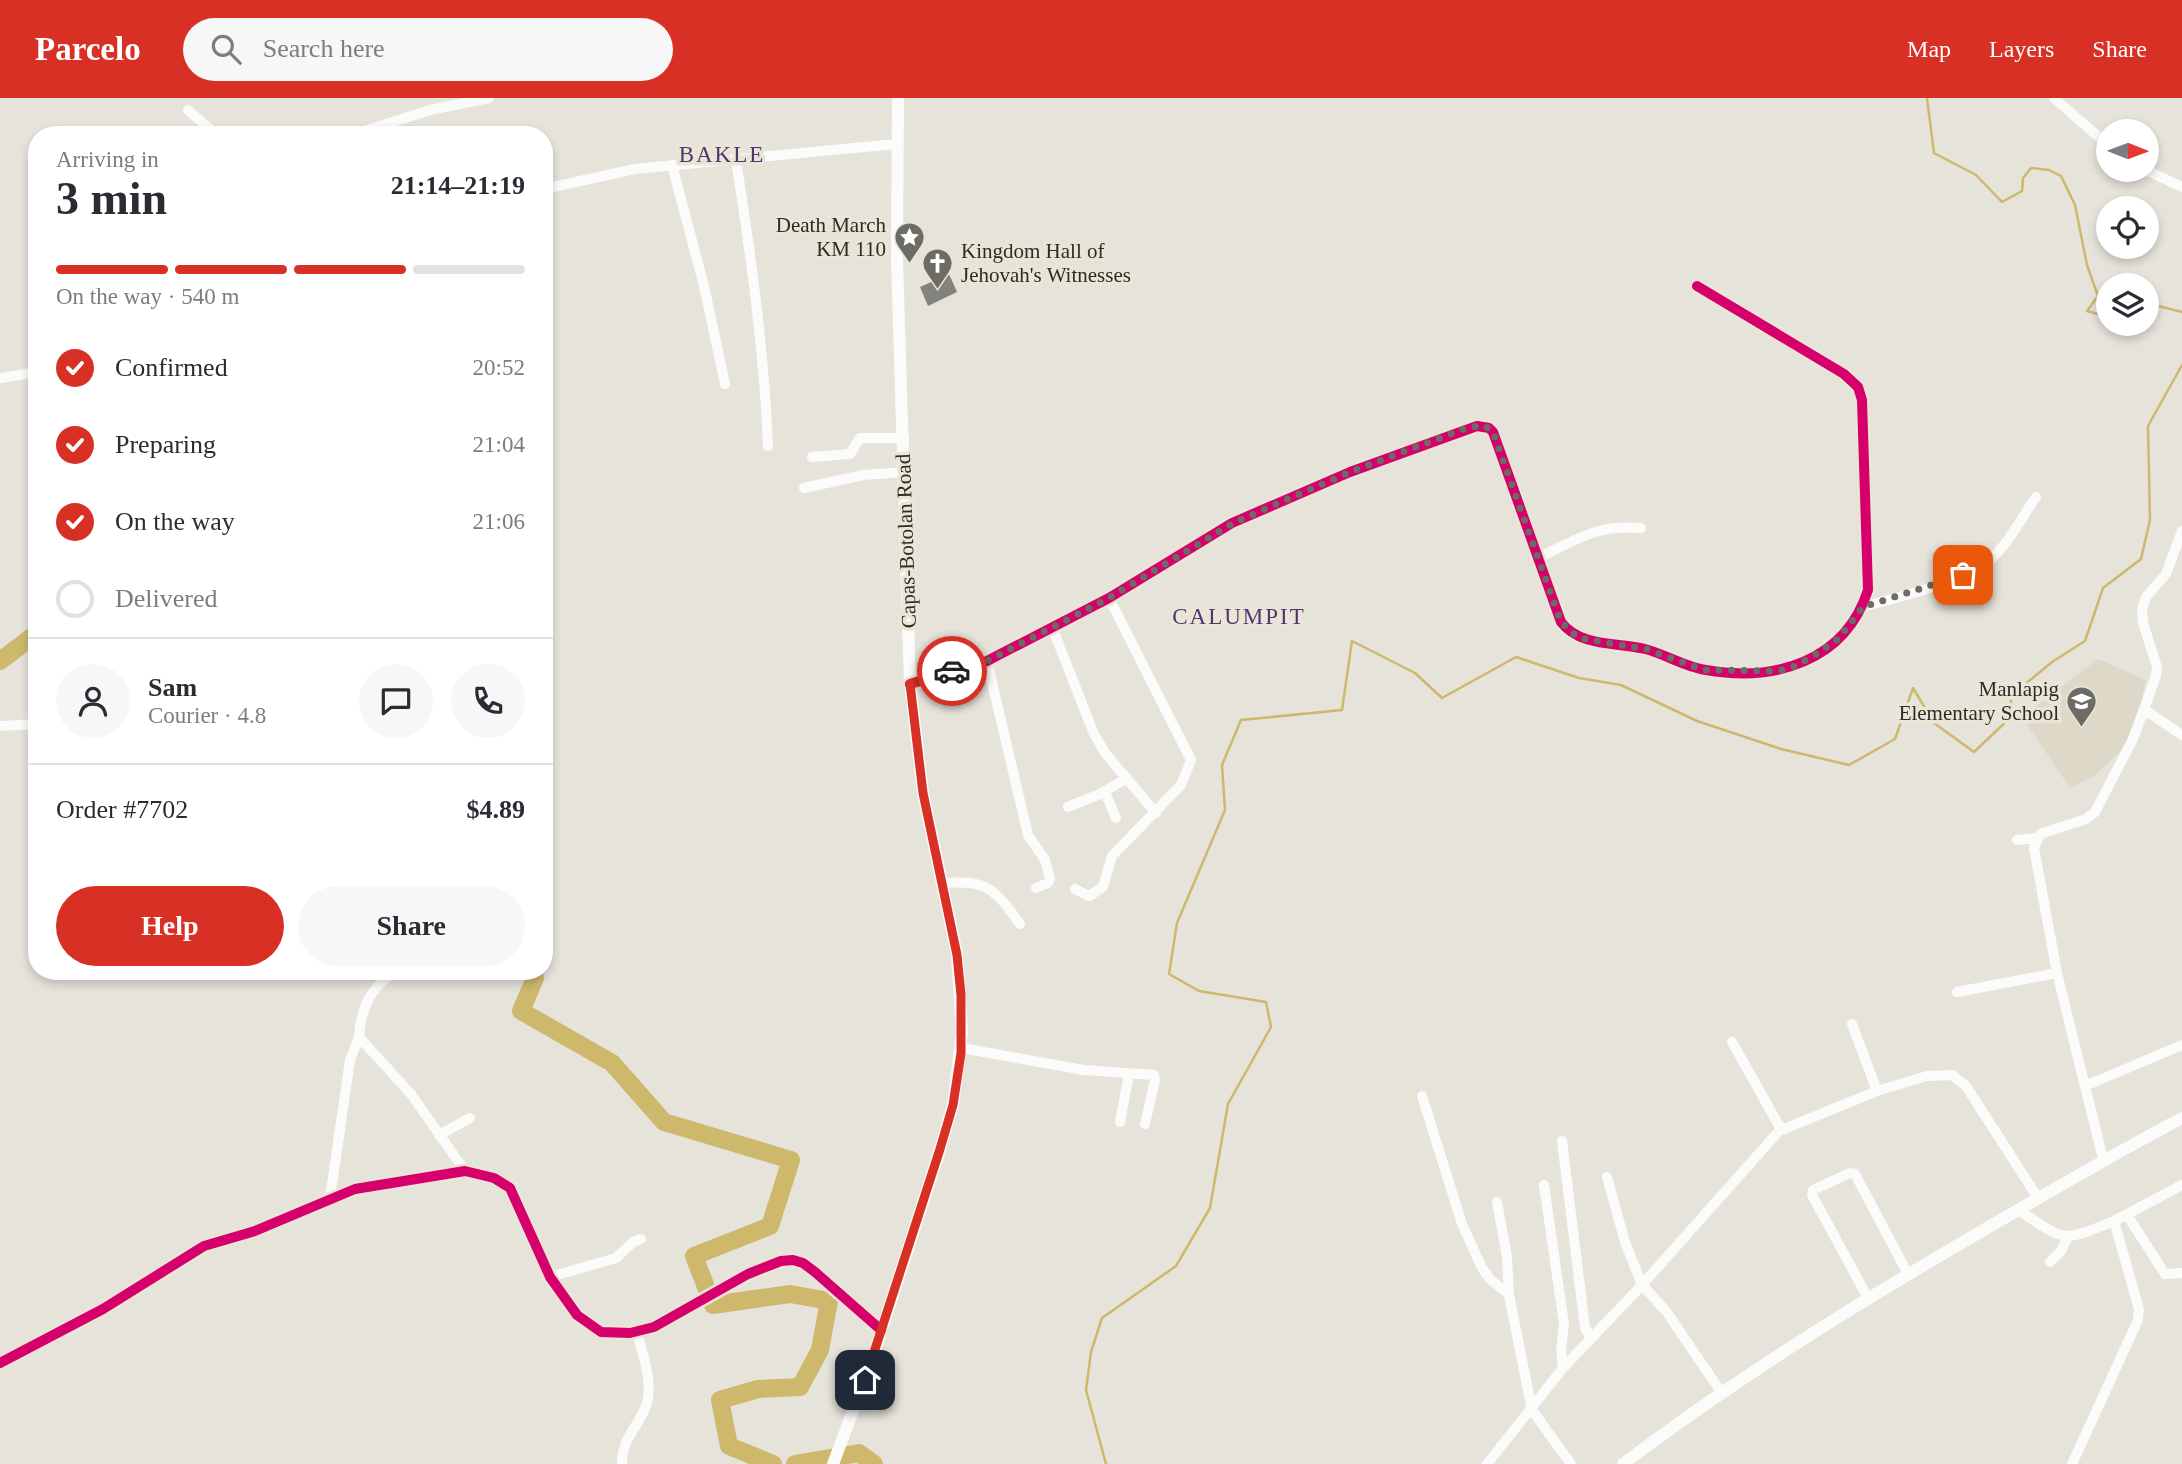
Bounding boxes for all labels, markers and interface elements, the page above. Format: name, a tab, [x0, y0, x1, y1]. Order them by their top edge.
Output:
search box	[183, 18, 673, 81]
icon: search	[207, 30, 245, 68]
text: Parcelo	[35, 31, 141, 67]
text: Search here	[263, 34, 385, 63]
text: Map	[1907, 36, 1951, 62]
text: Layers	[1989, 36, 2054, 62]
text: Share	[2092, 36, 2147, 62]
north arrow	[2096, 119, 2160, 182]
map controls	[2096, 119, 2159, 336]
district label: BAKLE	[679, 142, 765, 167]
text: Arriving in	[56, 147, 159, 172]
text: 21:14–21:19	[391, 171, 525, 200]
text: 3 min	[56, 173, 167, 224]
button: locate	[2096, 196, 2159, 259]
place label: Death March KM 110	[776, 213, 886, 261]
place icon: Death March KM 110	[892, 220, 926, 264]
place label: Kingdom Hall of Jehovah's Witnesses	[961, 239, 1131, 287]
church icon: Kingdom Hall of Jehovah's Witnesses	[921, 246, 955, 290]
button: layers	[2096, 273, 2159, 336]
text: On the way · 540 m	[56, 284, 239, 309]
icon: check	[56, 349, 94, 387]
text: Confirmed	[115, 353, 228, 382]
text: 20:52	[473, 355, 525, 380]
icon: check	[56, 426, 94, 464]
text: Preparing	[115, 430, 216, 459]
text: 21:04	[473, 432, 525, 457]
street label: Capas-Botolan Road	[891, 453, 921, 629]
icon: check	[56, 503, 94, 541]
text: On the way	[115, 507, 235, 536]
text: 21:06	[473, 509, 525, 534]
pin	[1933, 545, 1993, 605]
icon: bag	[1944, 556, 1982, 594]
text: Delivered	[115, 584, 218, 613]
district label: CALUMPIT	[1172, 604, 1306, 629]
courier	[917, 636, 987, 706]
icon: car	[933, 652, 971, 690]
button: person	[56, 664, 130, 738]
button: chat	[359, 664, 433, 738]
button: phone	[451, 664, 525, 738]
text: Sam	[148, 673, 197, 702]
place label: Manlapig Elementary School	[1899, 677, 2059, 725]
school or university icon: Manlapig Elementary School	[2065, 684, 2099, 728]
text: Courier · 4.8	[148, 703, 266, 728]
text: Order #7702	[56, 795, 188, 824]
text: $4.89	[467, 795, 525, 824]
button: Help	[56, 886, 284, 966]
button: Share	[298, 886, 525, 966]
pin	[835, 1350, 895, 1410]
icon: home	[846, 1361, 884, 1399]

